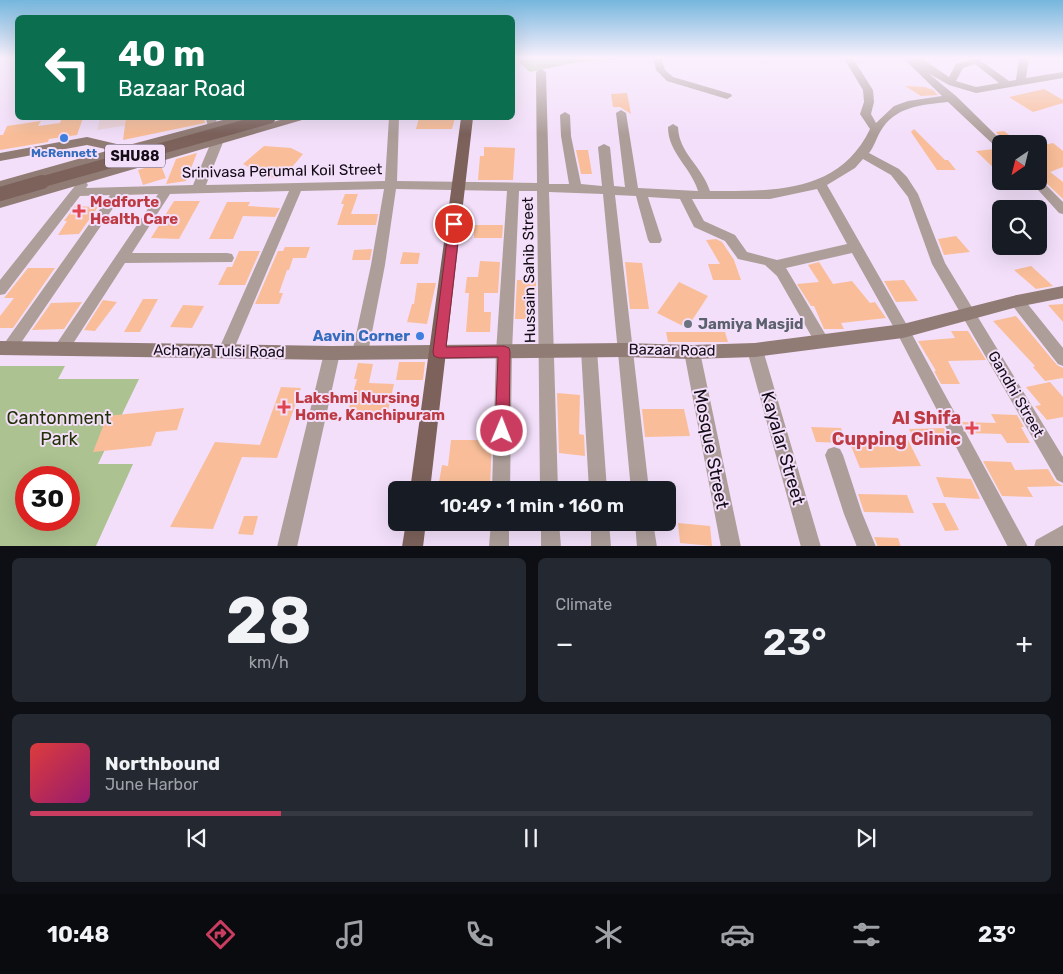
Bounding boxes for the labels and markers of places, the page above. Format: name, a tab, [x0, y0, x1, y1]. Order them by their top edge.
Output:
marker: McRennett	[58, 132, 70, 144]
place label: McRennett	[31, 146, 97, 160]
place label: Medforte Health Care	[90, 193, 178, 228]
pin	[433, 203, 475, 245]
marker: Medforte Health Care	[72, 204, 86, 218]
place label: Jamiya Masjid	[698, 315, 803, 333]
marker: Jamiya Masjid	[682, 318, 694, 330]
place label: Aavin Corner	[313, 327, 410, 345]
marker: Aavin Corner	[414, 330, 426, 342]
place label: Lakshmi Nursing Home, Kanchipuram	[295, 389, 445, 424]
marker: Lakshmi Nursing Home, Kanchipuram	[277, 400, 291, 414]
place label: Al Shifa Cupping Clinic	[832, 407, 961, 450]
marker: Al Shifa Cupping Clinic	[965, 421, 979, 435]

